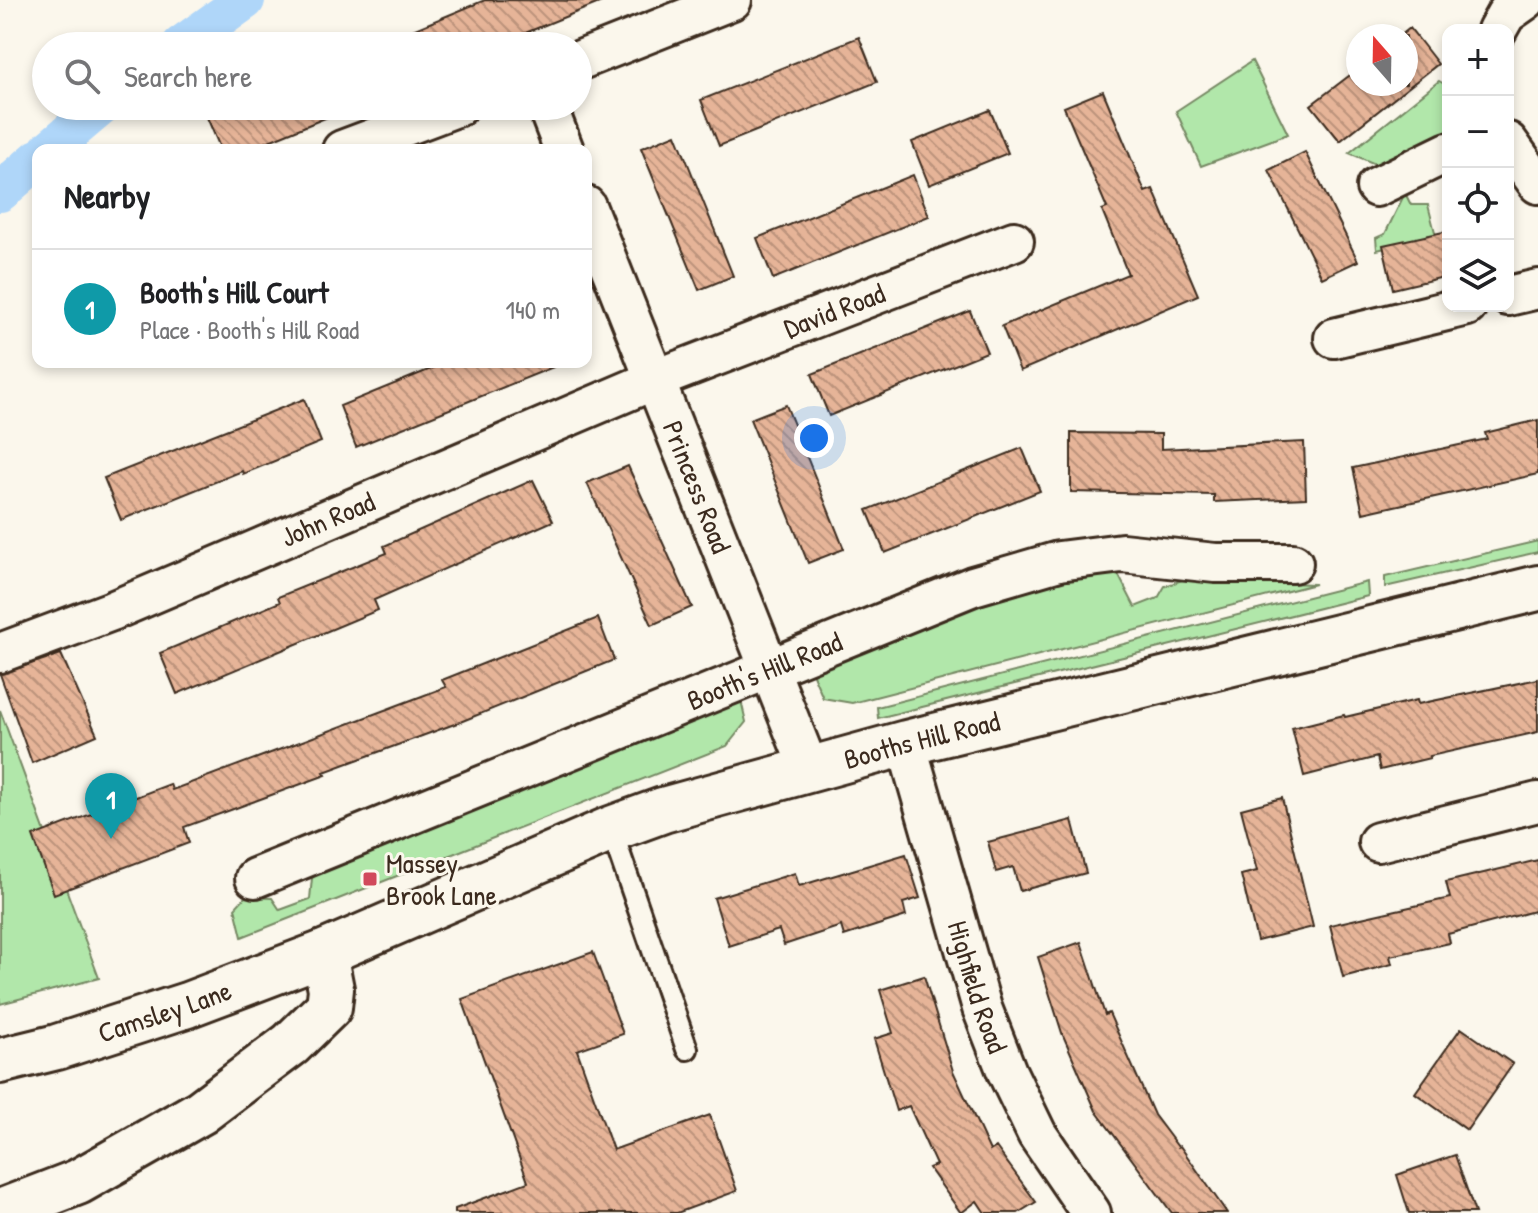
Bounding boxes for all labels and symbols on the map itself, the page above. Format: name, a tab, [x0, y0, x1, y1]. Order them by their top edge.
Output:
north arrow	[1346, 24, 1418, 96]
street label: David Road	[778, 274, 890, 347]
street label: Princess Road	[654, 415, 741, 559]
your location	[794, 418, 834, 458]
street label: John Road	[275, 482, 380, 556]
street label: Booth's Hill Road	[681, 622, 848, 719]
street label: Booths Hill Road	[840, 702, 1004, 778]
pin: 1	[85, 773, 137, 839]
place label: Massey Brook Lane	[386, 844, 497, 914]
marker: Massey Brook Lane	[361, 870, 379, 888]
street label: Highfield Road	[939, 916, 1017, 1058]
street label: Camsley Lane	[93, 971, 237, 1052]

